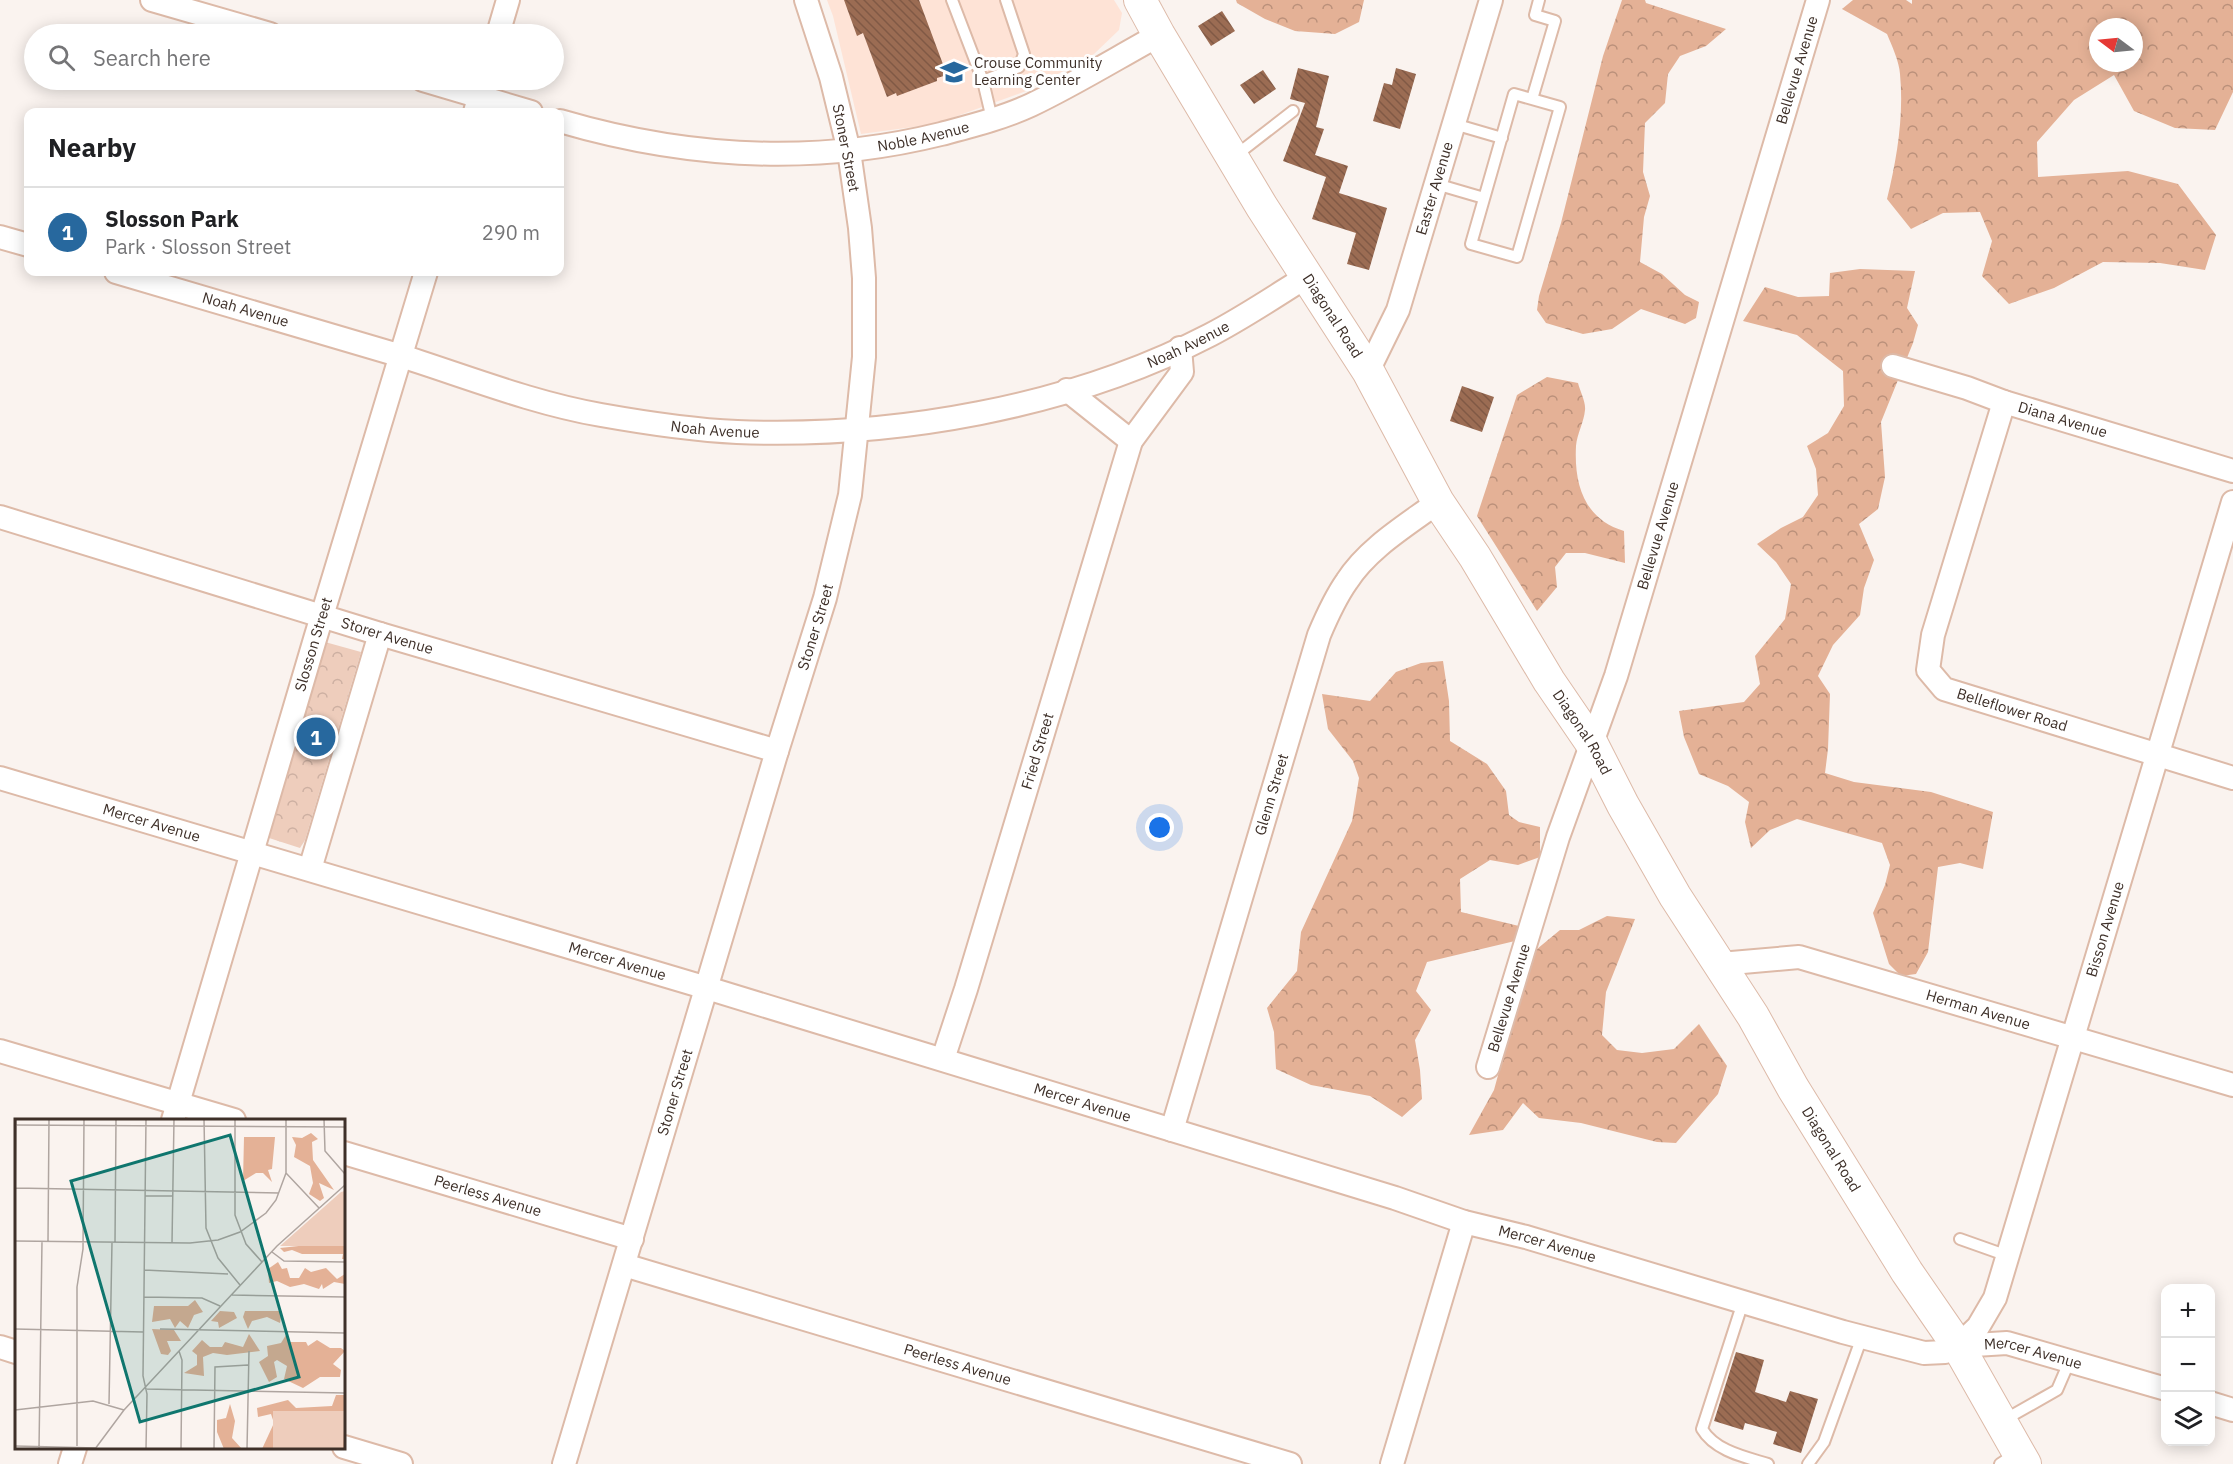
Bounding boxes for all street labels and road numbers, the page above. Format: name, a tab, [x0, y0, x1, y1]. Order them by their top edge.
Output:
street label: Bellevue Avenue	[1771, 13, 1822, 126]
street label: Stoner Street	[829, 102, 864, 194]
street label: Noble Avenue	[876, 117, 971, 156]
street label: Easter Avenue	[1411, 139, 1457, 237]
street label: Diagonal Road	[1299, 270, 1367, 361]
street label: Noah Avenue	[200, 288, 291, 331]
street label: Noah Avenue	[1144, 316, 1233, 372]
street label: Diana Avenue	[2016, 397, 2110, 442]
street label: Noah Avenue	[670, 416, 760, 442]
street label: Bellevue Avenue	[1632, 479, 1683, 592]
street label: Stoner Street	[793, 582, 837, 672]
street label: Slosson Street	[290, 595, 336, 694]
street label: Storer Avenue	[339, 613, 436, 658]
street label: Belleflower Road	[1954, 683, 2070, 735]
street label: Diagonal Road	[1549, 686, 1616, 778]
street label: Fried Street	[1017, 710, 1058, 792]
street label: Glenn Street	[1250, 751, 1292, 838]
street label: Mercer Avenue	[101, 799, 203, 846]
street label: Bisson Avenue	[2082, 879, 2128, 979]
street label: Mercer Avenue	[566, 937, 669, 984]
street label: Bellevue Avenue	[1483, 942, 1534, 1054]
street label: Herman Avenue	[1924, 985, 2033, 1034]
street label: Stoner Street	[653, 1047, 696, 1138]
street label: Mercer Avenue	[1032, 1078, 1134, 1126]
street label: Diagonal Road	[1798, 1103, 1865, 1195]
street label: Peerless Avenue	[432, 1170, 544, 1220]
street label: Mercer Avenue	[1497, 1221, 1599, 1266]
street label: Mercer Avenue	[1983, 1333, 2084, 1373]
street label: Peerless Avenue	[901, 1339, 1014, 1389]

